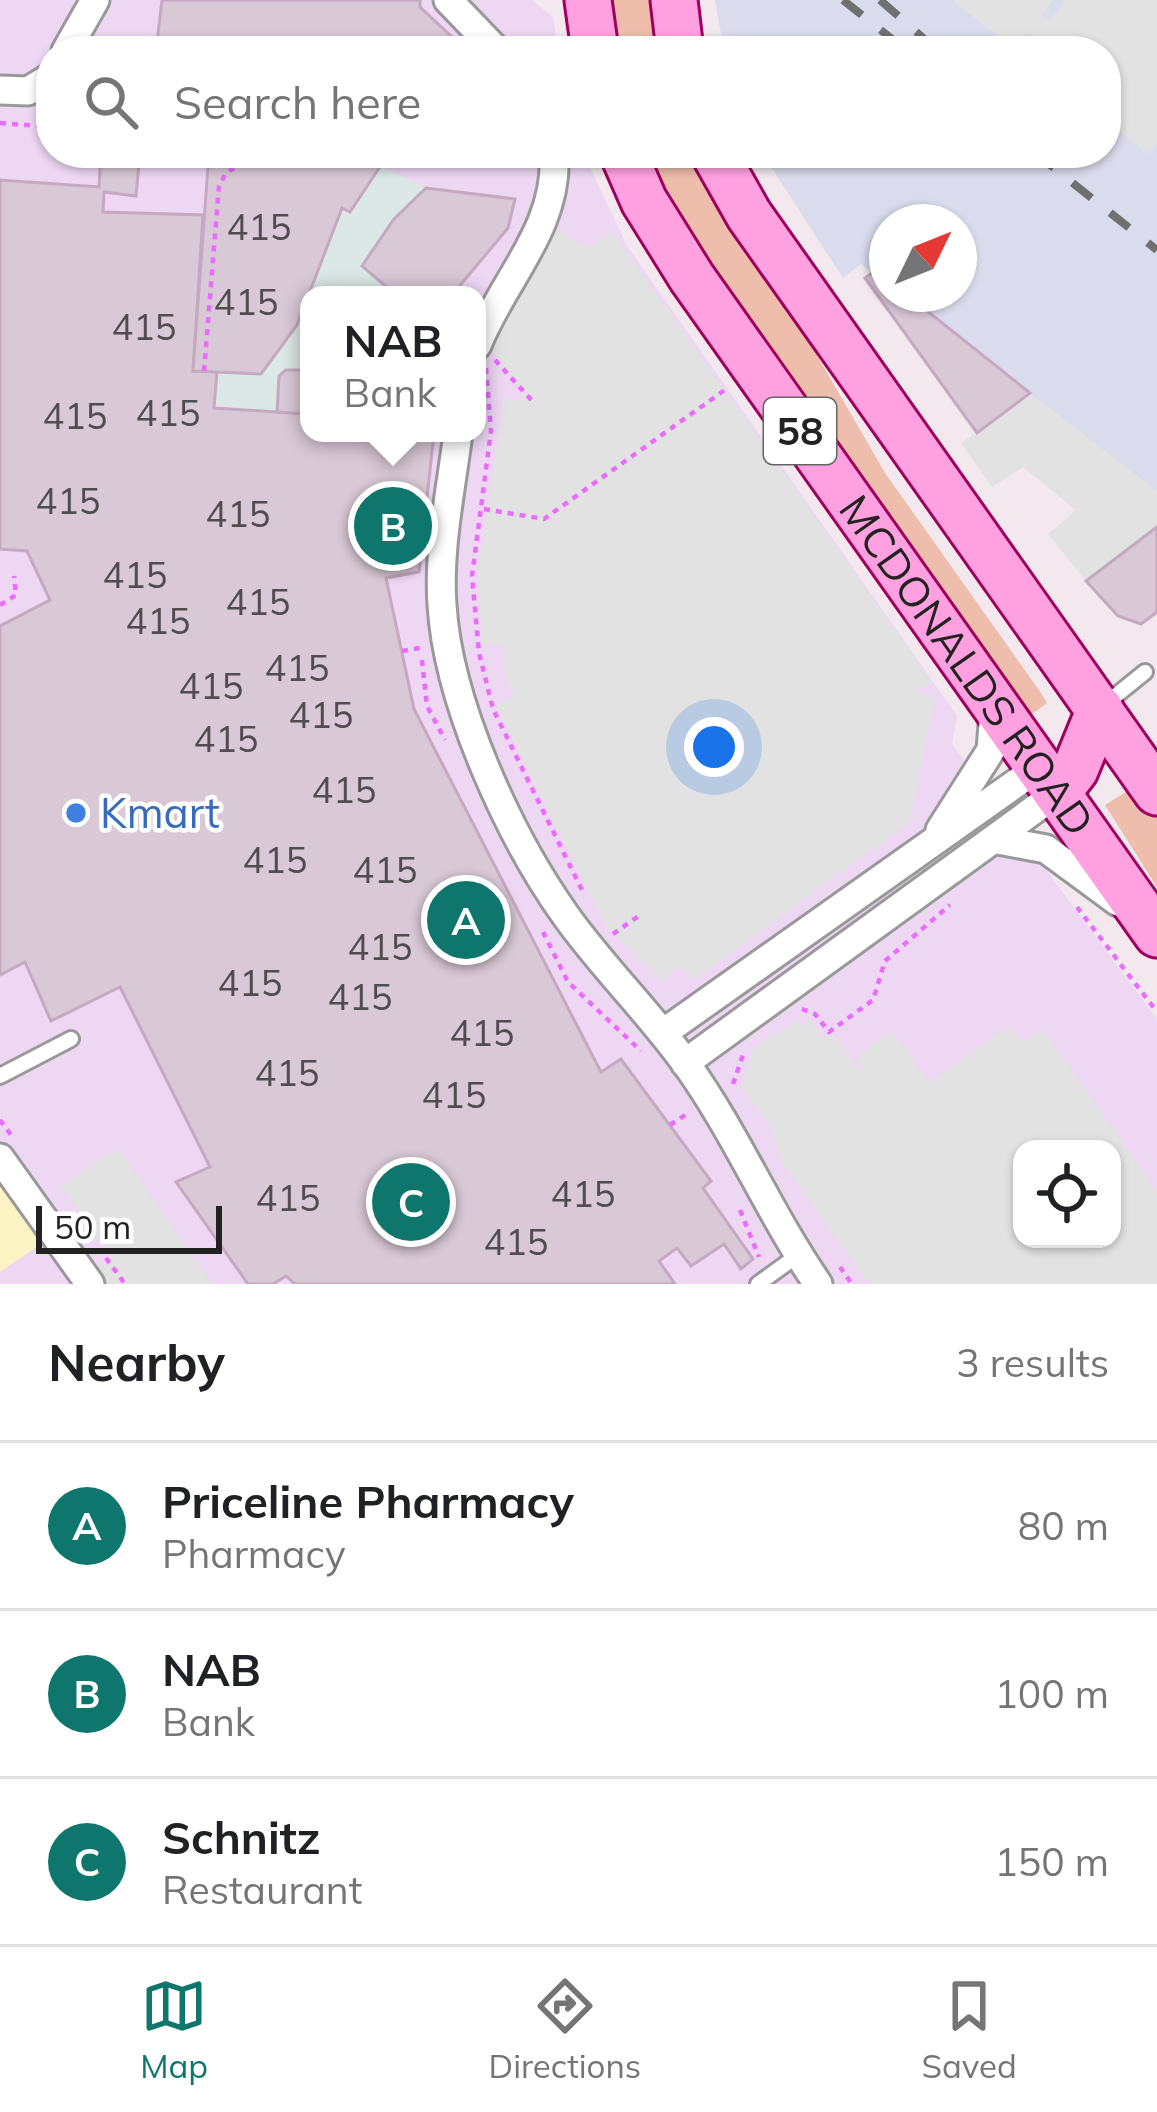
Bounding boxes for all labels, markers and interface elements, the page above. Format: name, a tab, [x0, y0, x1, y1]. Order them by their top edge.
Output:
search box	[36, 36, 1121, 168]
icon: search	[78, 69, 144, 135]
text: Search here	[174, 74, 421, 130]
house number: 415	[227, 204, 291, 249]
north arrow	[869, 204, 977, 312]
house number: 415	[214, 279, 278, 324]
popup	[300, 286, 486, 442]
house number: 415	[112, 304, 176, 349]
text: NAB	[344, 312, 442, 368]
text: Bank	[344, 368, 436, 417]
house number: 415	[136, 390, 200, 435]
house number: 415	[43, 393, 107, 438]
road number: 58	[764, 398, 836, 464]
house number: 415	[36, 478, 100, 523]
pin: B	[354, 481, 432, 571]
street label: MCDONALDS ROAD	[828, 484, 1106, 846]
house number: 415	[206, 491, 270, 536]
house number: 415	[103, 552, 167, 597]
house number: 415	[226, 579, 290, 624]
house number: 415	[126, 598, 190, 643]
house number: 415	[265, 645, 329, 690]
house number: 415	[179, 663, 243, 708]
house number: 415	[289, 692, 353, 737]
house number: 415	[194, 716, 258, 761]
your location	[684, 717, 744, 777]
house number: 415	[312, 767, 376, 812]
place label: Kmart	[100, 786, 220, 839]
marker: Kmart	[63, 800, 89, 826]
house number: 415	[243, 837, 307, 882]
house number: 415	[353, 847, 417, 892]
pin: A	[427, 875, 505, 965]
house number: 415	[348, 924, 412, 969]
house number: 415	[218, 960, 282, 1005]
house number: 415	[328, 974, 392, 1019]
house number: 415	[450, 1010, 514, 1055]
house number: 415	[255, 1050, 319, 1095]
house number: 415	[422, 1072, 486, 1117]
map controls	[1013, 1140, 1121, 1248]
button: locate	[1013, 1140, 1121, 1248]
pin: C	[372, 1157, 450, 1247]
house number: 415	[551, 1171, 615, 1216]
house number: 415	[256, 1175, 320, 1220]
scale bar	[36, 1200, 222, 1253]
text: 50 m	[54, 1206, 131, 1247]
house number: 415	[484, 1219, 548, 1264]
text: Nearby	[48, 1330, 225, 1394]
text: 3 results	[956, 1338, 1109, 1387]
text: Priceline Pharmacy	[162, 1473, 574, 1529]
text: A	[72, 1501, 102, 1550]
text: 80 m	[1018, 1501, 1109, 1550]
text: Pharmacy	[162, 1529, 346, 1578]
text: NAB	[162, 1641, 261, 1697]
text: B	[74, 1669, 100, 1718]
text: 100 m	[994, 1669, 1109, 1718]
text: Bank	[162, 1697, 255, 1746]
text: Schnitz	[162, 1809, 321, 1865]
text: C	[74, 1837, 100, 1886]
text: 150 m	[994, 1837, 1109, 1886]
text: Restaurant	[162, 1865, 362, 1914]
tab: Map	[140, 1973, 208, 2086]
tab: Directions	[489, 1973, 641, 2086]
tab: Saved	[922, 1973, 1017, 2086]

